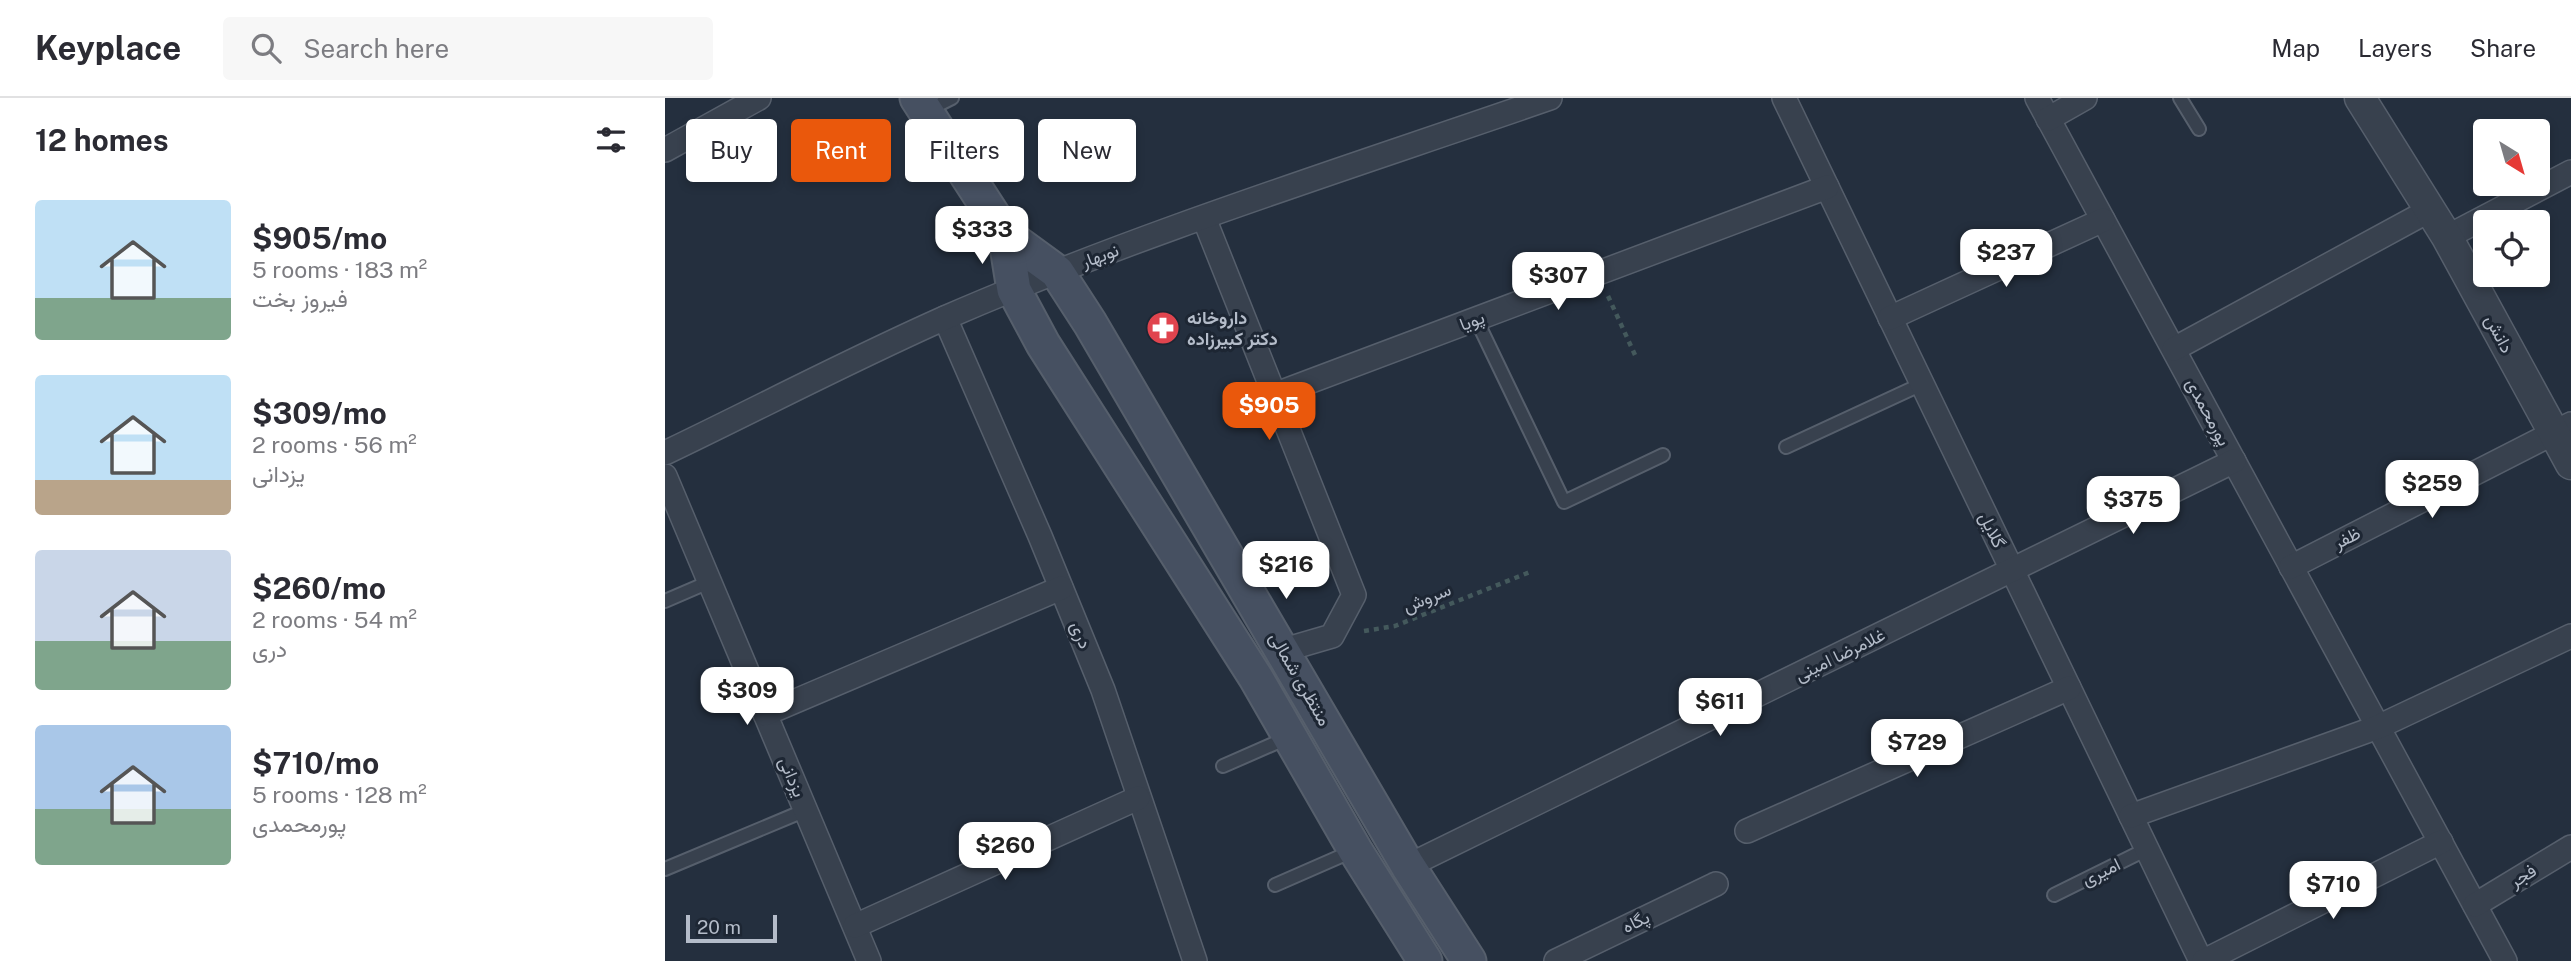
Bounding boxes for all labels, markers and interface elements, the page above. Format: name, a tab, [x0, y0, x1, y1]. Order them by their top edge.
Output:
search box	[223, 17, 713, 80]
text: Keyplace	[35, 29, 181, 67]
icon: search	[247, 29, 285, 67]
text: Search here	[303, 33, 449, 64]
text: Map	[2271, 34, 2320, 62]
text: Layers	[2358, 34, 2432, 62]
text: Share	[2470, 34, 2536, 62]
chip: Buy	[686, 119, 777, 182]
chip: Rent	[791, 119, 891, 182]
chip: Filters	[905, 119, 1024, 182]
chip: New	[1038, 119, 1136, 182]
north arrow	[2473, 119, 2550, 196]
map controls	[2473, 119, 2550, 287]
icon: filters	[592, 121, 630, 159]
text: 12 homes	[35, 122, 169, 158]
pin: $333	[941, 206, 1023, 266]
button: locate	[2473, 210, 2550, 287]
text: $333	[951, 215, 1013, 242]
text: $905/mo	[252, 220, 387, 256]
icon: home	[91, 228, 175, 312]
pin: $237	[1965, 230, 2047, 289]
text: $237	[1976, 238, 2036, 265]
street label: نوبهار	[1077, 239, 1122, 273]
pin: $307	[1517, 252, 1599, 312]
text: 5 rooms · 183 m²	[252, 256, 427, 283]
text: $307	[1528, 261, 1588, 288]
text: فیروز بخت	[252, 285, 348, 312]
street label: پویا	[1456, 306, 1488, 337]
place label: داروخانه دکتر کبیرزاده	[1187, 307, 1278, 350]
pharmacy icon: داروخانه دکتر کبیرزاده	[1144, 309, 1182, 347]
street label: دانش	[2480, 311, 2518, 357]
street label: پورمحمدی	[2180, 374, 2235, 450]
pin: $905	[1228, 382, 1310, 442]
text: $905	[1238, 391, 1300, 418]
text: $309/mo	[252, 395, 387, 431]
icon: home	[91, 403, 175, 487]
text: 2 rooms · 56 m²	[252, 431, 417, 458]
text: یزدانی	[252, 460, 305, 487]
pin: $259	[2391, 460, 2473, 520]
text: $259	[2402, 469, 2462, 496]
pin: $375	[2092, 476, 2174, 536]
text: $375	[2103, 485, 2163, 512]
street label: گلایل	[1974, 508, 2010, 552]
street label: ظفر	[2329, 522, 2364, 555]
pin: $216	[1245, 542, 1327, 601]
text: $216	[1258, 550, 1314, 577]
text: $260/mo	[252, 570, 386, 606]
icon: home	[91, 578, 175, 662]
street label: سروش	[1400, 578, 1454, 618]
text: 2 rooms · 54 m²	[252, 606, 417, 633]
street label: دری	[1066, 618, 1096, 652]
street label: غلامرضا امینی	[1791, 624, 1889, 686]
street label: منتظری شمالی	[1264, 628, 1336, 730]
text: دری	[252, 635, 287, 662]
pin: $309	[706, 668, 788, 727]
text: $309	[717, 676, 777, 703]
pin: $611	[1679, 678, 1761, 738]
text: $611	[1695, 687, 1745, 714]
pin: $729	[1876, 720, 1958, 779]
text: $729	[1887, 728, 1947, 755]
text: $710/mo	[252, 745, 379, 781]
icon: home	[91, 753, 175, 837]
street label: یزدانی	[774, 754, 810, 800]
text: 5 rooms · 128 m²	[252, 781, 427, 808]
text: پورمحمدی	[252, 810, 346, 837]
pin: $260	[964, 822, 1046, 882]
text: $260	[975, 831, 1035, 858]
street label: امیری	[2078, 853, 2124, 891]
street label: فجر	[2505, 860, 2540, 893]
pin: $710	[2292, 862, 2374, 921]
text: $710	[2306, 870, 2360, 897]
street label: پگاه	[1619, 906, 1654, 939]
scale bar	[686, 912, 777, 944]
text: 20 m	[697, 916, 741, 938]

